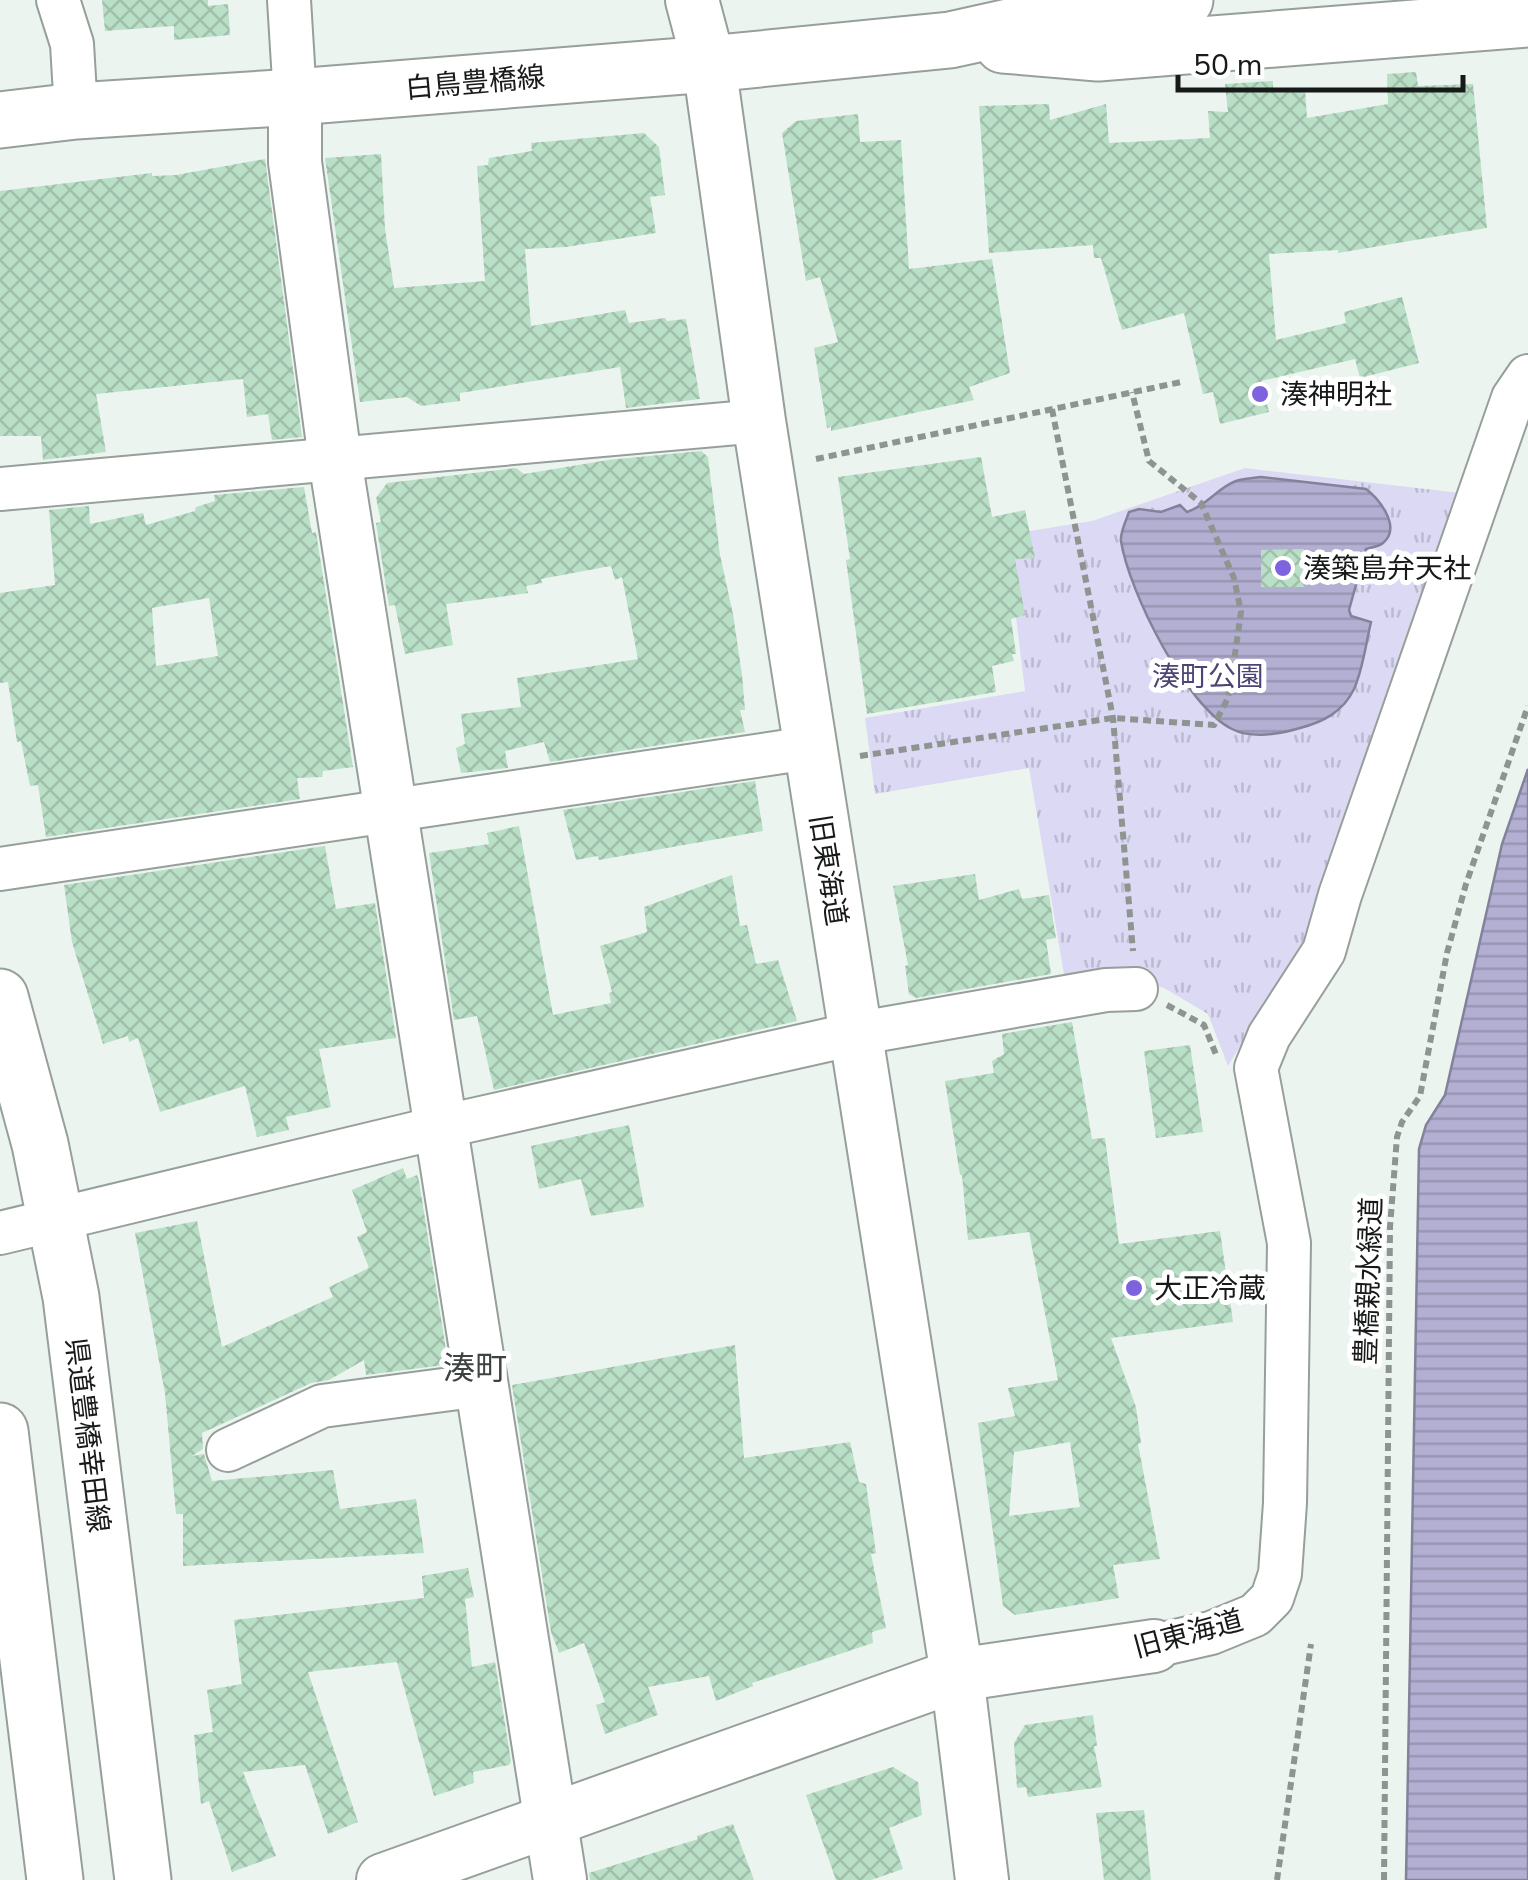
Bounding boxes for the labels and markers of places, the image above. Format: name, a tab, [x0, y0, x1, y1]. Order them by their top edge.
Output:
place label: 湊神明社	[1280, 376, 1392, 414]
marker: 湊神明社	[1249, 383, 1271, 405]
place label: 湊築島弁天社	[1303, 550, 1471, 588]
marker: 湊築島弁天社	[1272, 557, 1294, 579]
place label: 大正冷蔵	[1154, 1270, 1266, 1308]
marker: 大正冷蔵	[1123, 1277, 1145, 1299]

